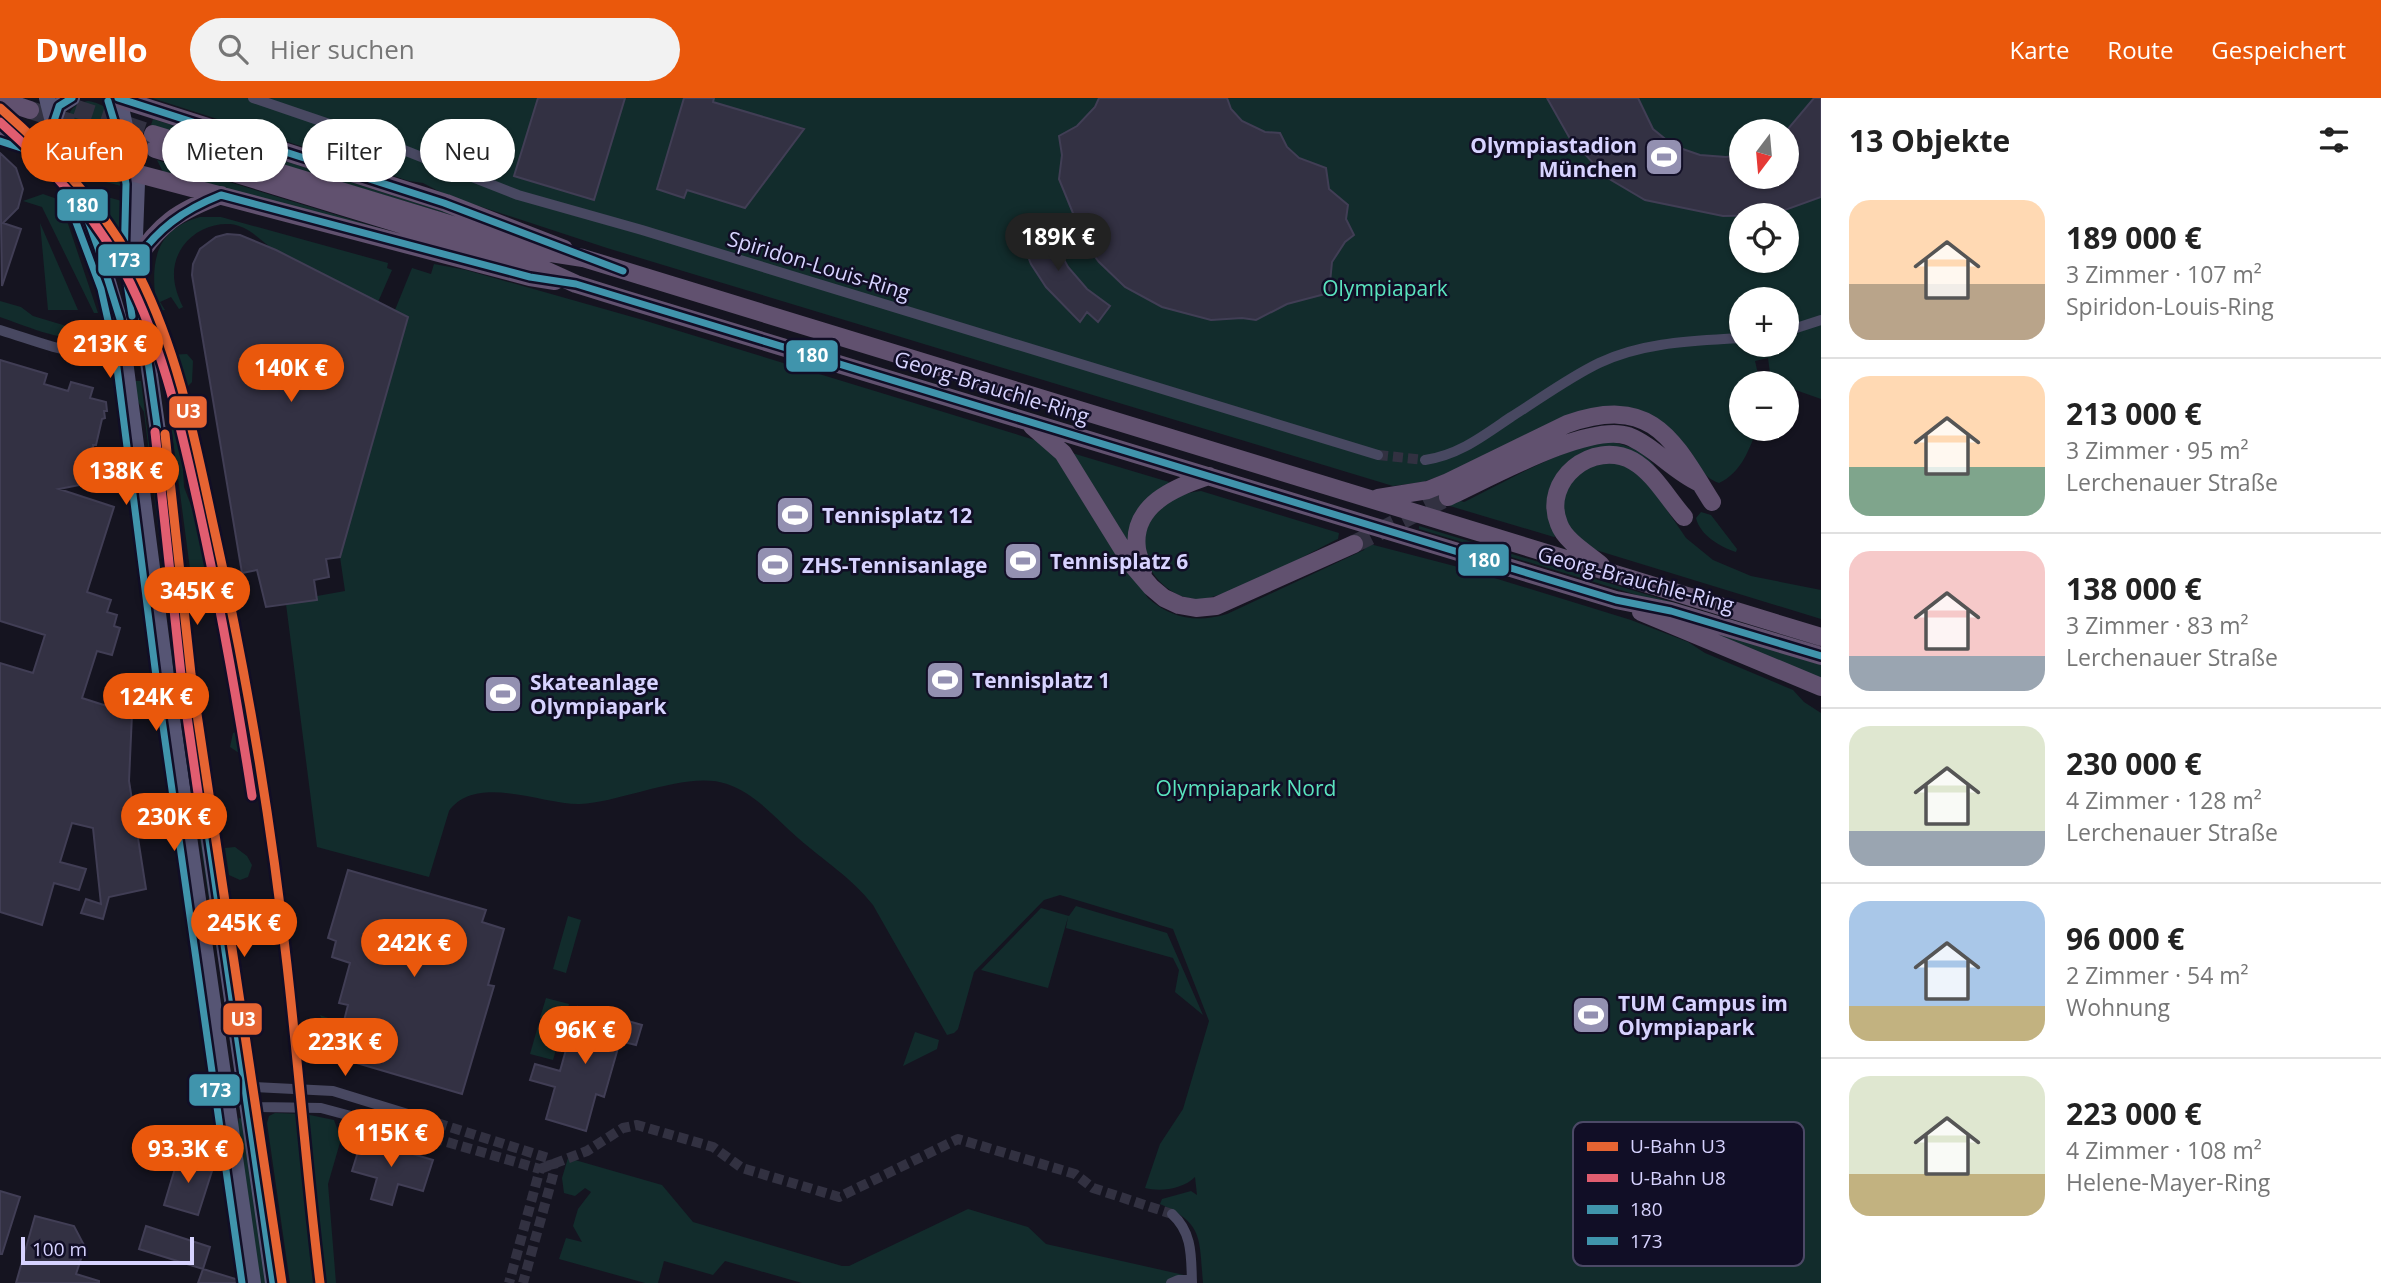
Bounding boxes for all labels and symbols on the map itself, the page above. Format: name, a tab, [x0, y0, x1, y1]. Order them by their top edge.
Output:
north arrow	[1729, 119, 1799, 189]
place label: Olympiastadion München	[1470, 131, 1637, 183]
sports icon: Olympiastadion München	[1643, 136, 1685, 178]
line badge: 180	[56, 188, 109, 222]
text: 180	[66, 192, 98, 218]
pin: 189K €	[1001, 214, 1115, 273]
street label: Spiridon-Louis-Ring	[724, 224, 914, 306]
line badge: 173	[97, 243, 151, 277]
text: 173	[108, 247, 140, 273]
park label: Olympiapark	[1322, 274, 1448, 302]
pin: 213K €	[53, 320, 167, 380]
line badge: 180	[785, 339, 839, 373]
text: 180	[796, 342, 828, 368]
pin: 140K €	[234, 344, 348, 404]
street label: Georg-Brauchle-Ring	[891, 344, 1093, 430]
line badge: U3	[168, 395, 208, 429]
text: U3	[175, 398, 201, 424]
pin: 138K €	[69, 448, 183, 507]
sports icon: Tennisplatz 12	[774, 494, 816, 536]
place label: Tennisplatz 12	[822, 501, 972, 529]
street label: Georg-Brauchle-Ring	[1535, 539, 1737, 619]
sports icon: Tennisplatz 6	[1002, 540, 1044, 582]
line badge: 180	[1457, 543, 1510, 577]
sports icon: ZHS-Tennisanlage	[754, 544, 796, 586]
place label: Tennisplatz 6	[1050, 547, 1188, 575]
text: 180	[1468, 547, 1500, 573]
place label: ZHS-Tennisanlage	[802, 551, 987, 579]
pin: 345K €	[140, 568, 254, 627]
sports icon: Tennisplatz 1	[924, 659, 966, 701]
place label: Tennisplatz 1	[972, 666, 1110, 694]
place label: Skateanlage Olympiapark	[530, 668, 668, 720]
sports icon: Skateanlage Olympiapark	[482, 673, 524, 715]
pin: 124K €	[99, 674, 213, 733]
park label: Olympiapark Nord	[1156, 774, 1336, 802]
pin: 230K €	[117, 794, 231, 853]
pin: 245K €	[187, 900, 301, 959]
pin: 242K €	[357, 920, 471, 979]
place label: TUM Campus im Olympiapark	[1618, 989, 1788, 1041]
sports icon: TUM Campus im Olympiapark	[1570, 994, 1612, 1036]
line badge: U3	[222, 1002, 263, 1036]
text: U3	[230, 1006, 256, 1032]
pin: 96K €	[536, 1006, 634, 1066]
pin: 223K €	[288, 1018, 402, 1078]
line badge: 173	[188, 1073, 241, 1107]
text: 173	[199, 1077, 231, 1103]
pin: 115K €	[334, 1110, 448, 1169]
legend	[1573, 1122, 1804, 1266]
pin: 93.3K €	[123, 1126, 253, 1185]
text: U-Bahn U3	[1630, 1133, 1726, 1159]
text: U-Bahn U8	[1630, 1165, 1726, 1191]
text: 180	[1630, 1196, 1663, 1222]
text: 173	[1630, 1228, 1663, 1254]
scale bar	[21, 1234, 194, 1266]

